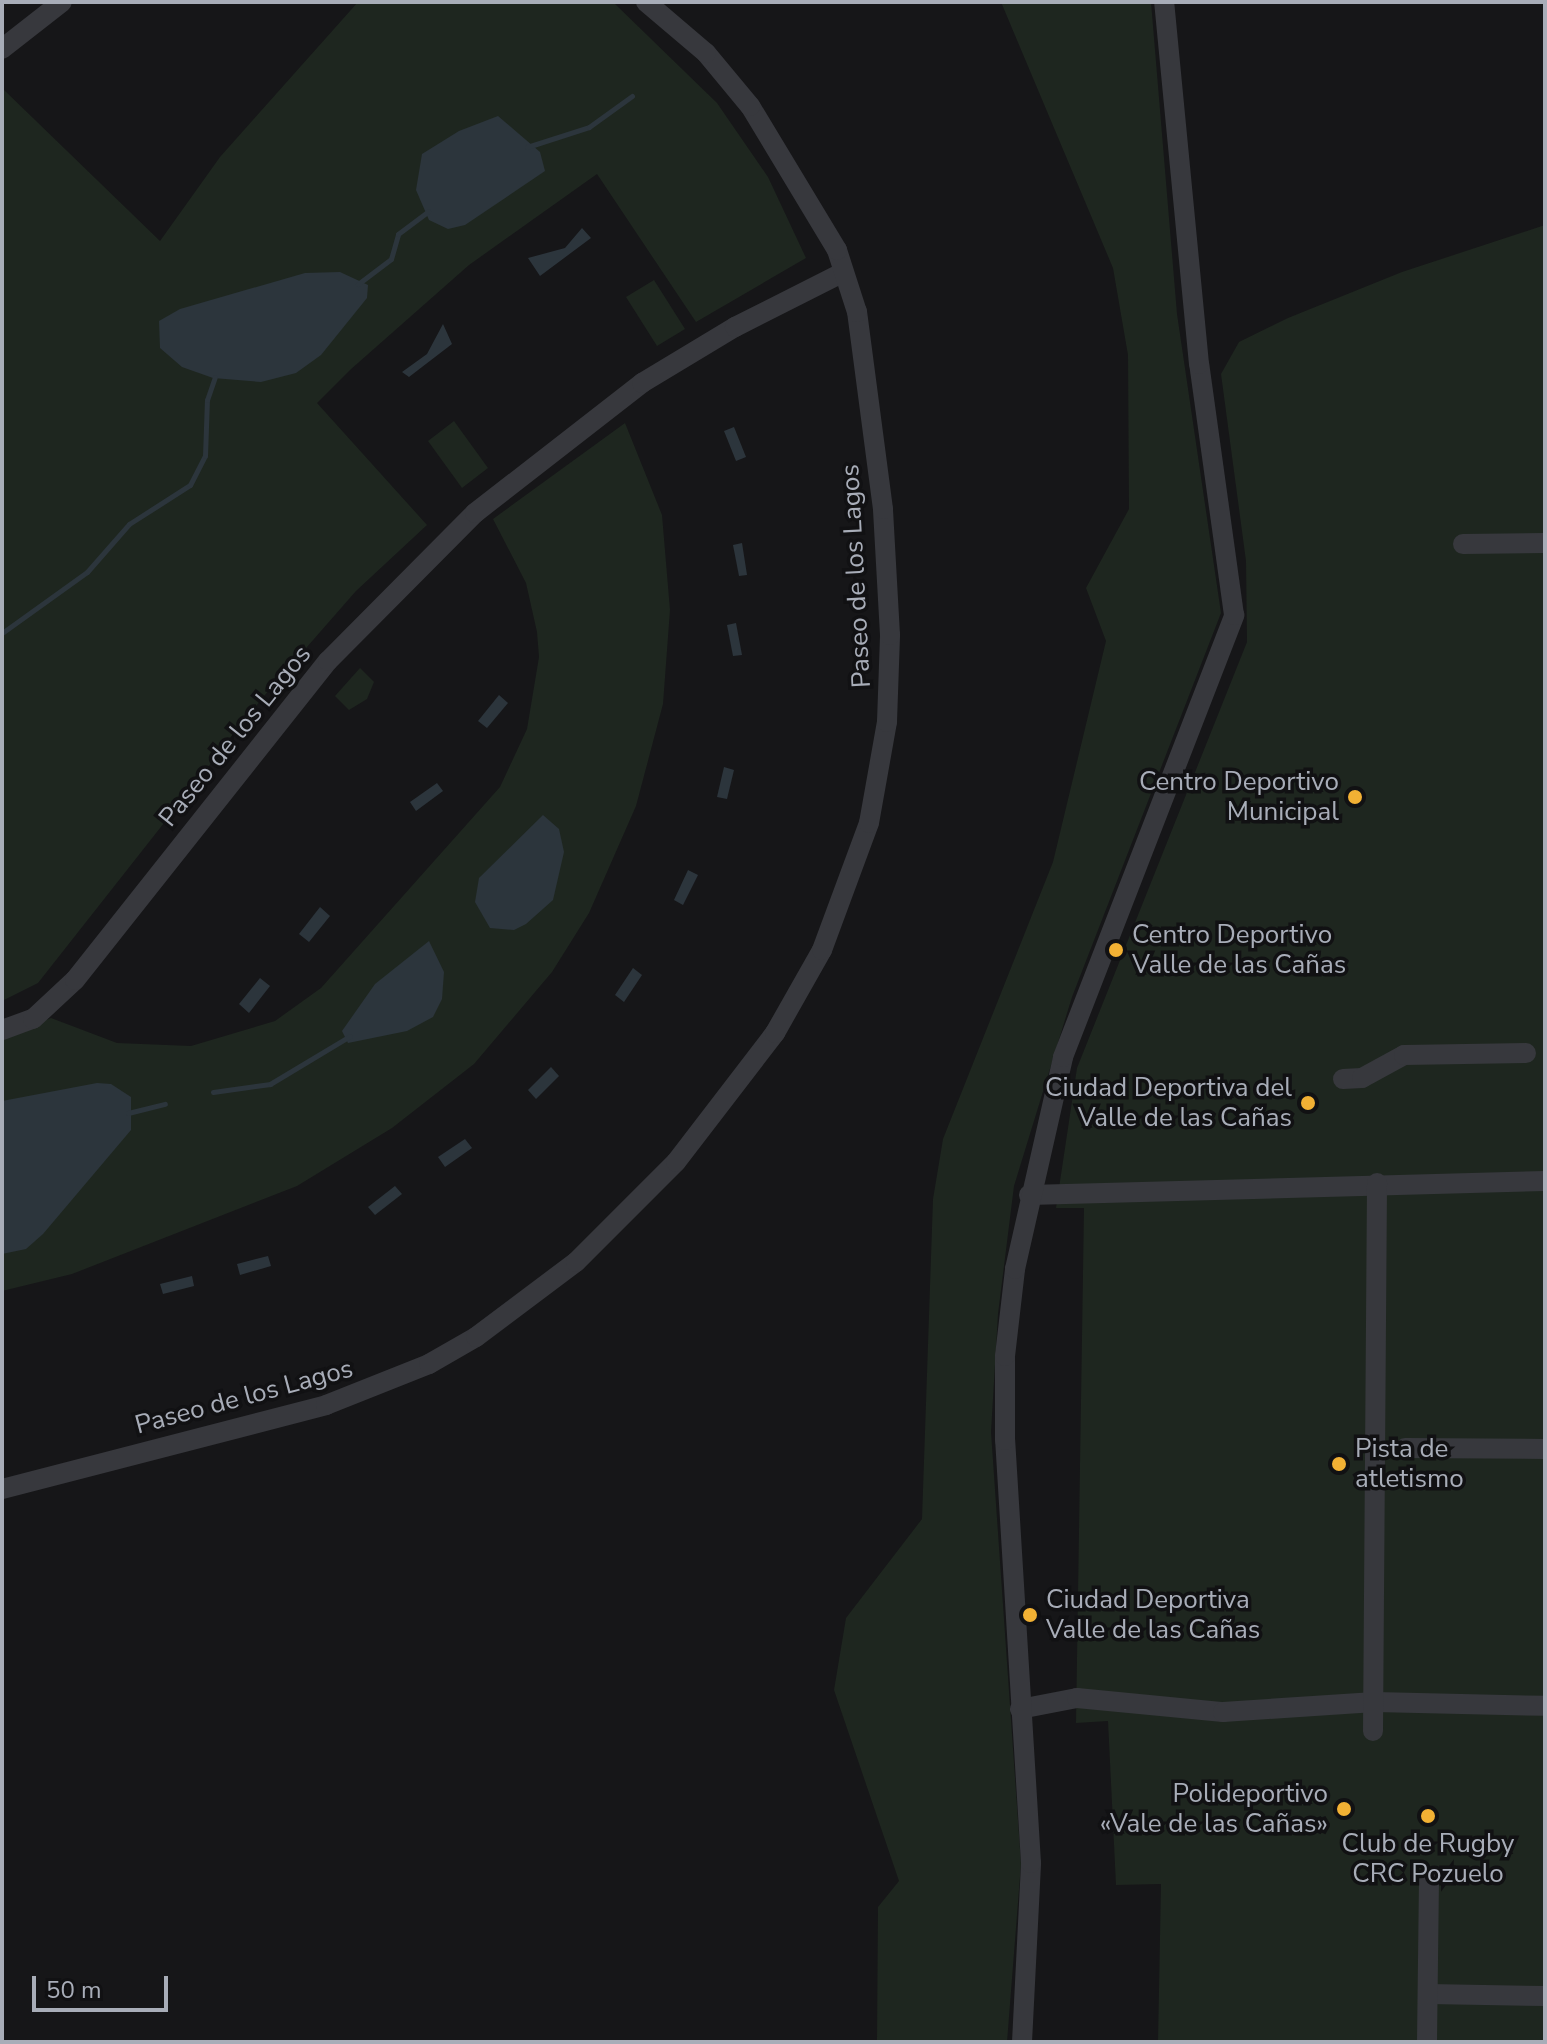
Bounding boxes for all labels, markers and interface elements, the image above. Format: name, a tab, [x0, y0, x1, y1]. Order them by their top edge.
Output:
street label: Paseo de los Lagos	[835, 463, 877, 689]
street label: Paseo de los Lagos	[152, 639, 318, 833]
place label: Centro Deportivo Municipal	[1139, 766, 1339, 828]
marker: Centro Deportivo Municipal	[1346, 788, 1364, 806]
place label: Centro Deportivo Valle de las Cañas	[1132, 919, 1346, 980]
marker: Centro Deportivo Valle de las Cañas	[1107, 941, 1125, 959]
place label: Ciudad Deportiva del Valle de las Cañas	[1045, 1072, 1292, 1134]
marker: Ciudad Deportiva del Valle de las Cañas	[1299, 1094, 1317, 1112]
street label: Paseo de los Lagos	[132, 1353, 356, 1441]
place label: Pista de atletismo	[1355, 1433, 1464, 1494]
marker: Pista de atletismo	[1330, 1455, 1348, 1473]
place label: Ciudad Deportiva Valle de las Cañas	[1046, 1584, 1260, 1646]
marker: Ciudad Deportiva Valle de las Cañas	[1021, 1606, 1039, 1624]
place label: Polideportivo «Vale de las Cañas»	[1100, 1778, 1328, 1840]
marker: Polideportivo «Vale de las Cañas»	[1335, 1800, 1353, 1818]
marker: Club de Rugby CRC Pozuelo	[1419, 1807, 1437, 1825]
place label: Club de Rugby CRC Pozuelo	[1342, 1828, 1514, 1890]
scale bar	[36, 1960, 172, 2010]
text: 50 m	[46, 1974, 102, 2006]

